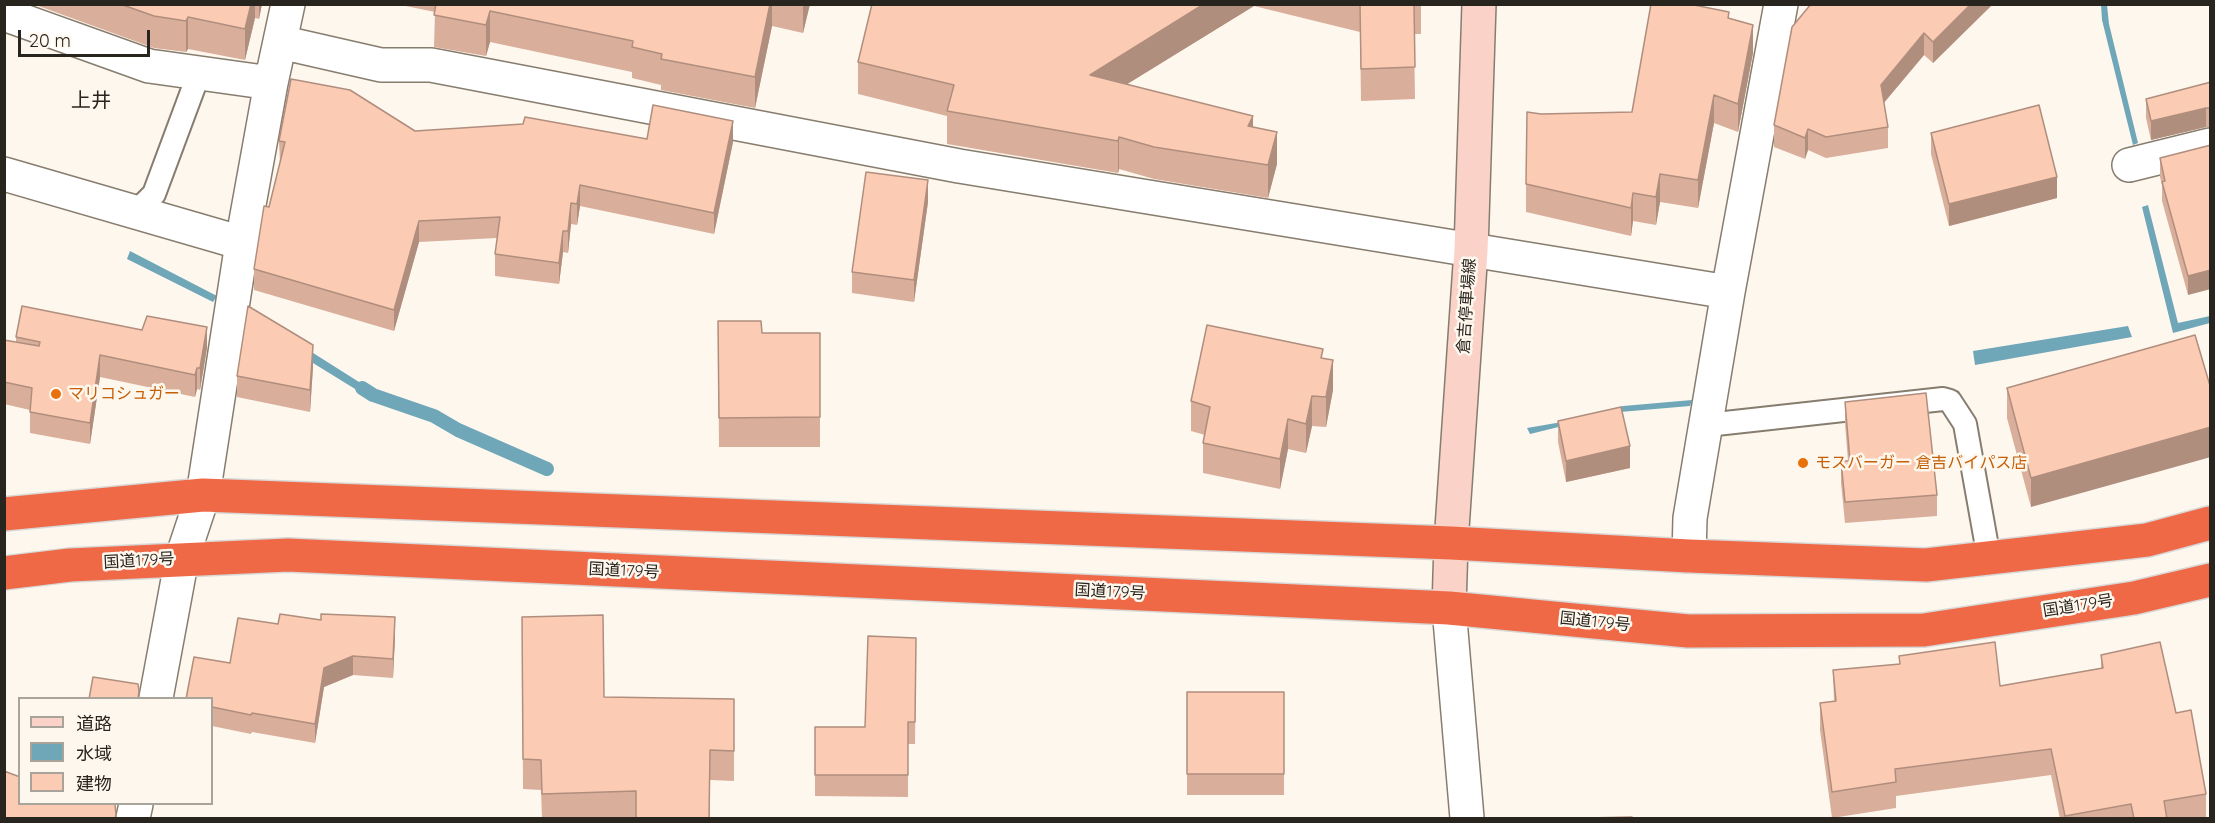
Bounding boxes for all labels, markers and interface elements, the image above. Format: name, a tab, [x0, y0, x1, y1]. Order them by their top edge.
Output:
scale bar	[21, 18, 153, 56]
text: 20 m	[29, 29, 71, 52]
district label: 上井	[71, 89, 111, 113]
street label: 倉吉停車場線	[1454, 257, 1480, 355]
place label: マリコシュガー	[68, 384, 180, 404]
marker: マリコシュガー	[49, 387, 63, 401]
place label: モスバーガー 倉吉バイパス店	[1815, 453, 2027, 473]
marker: モスバーガー 倉吉バイパス店	[1796, 456, 1810, 470]
street label: 国道179号	[103, 550, 175, 572]
street label: 国道179号	[588, 560, 660, 582]
street label: 国道179号	[1074, 581, 1146, 603]
street label: 国道179号	[2041, 591, 2115, 621]
street label: 国道179号	[1559, 609, 1631, 635]
legend	[18, 697, 213, 805]
text: 道路	[76, 712, 112, 735]
text: 水域	[76, 742, 112, 765]
text: 建物	[76, 772, 112, 795]

